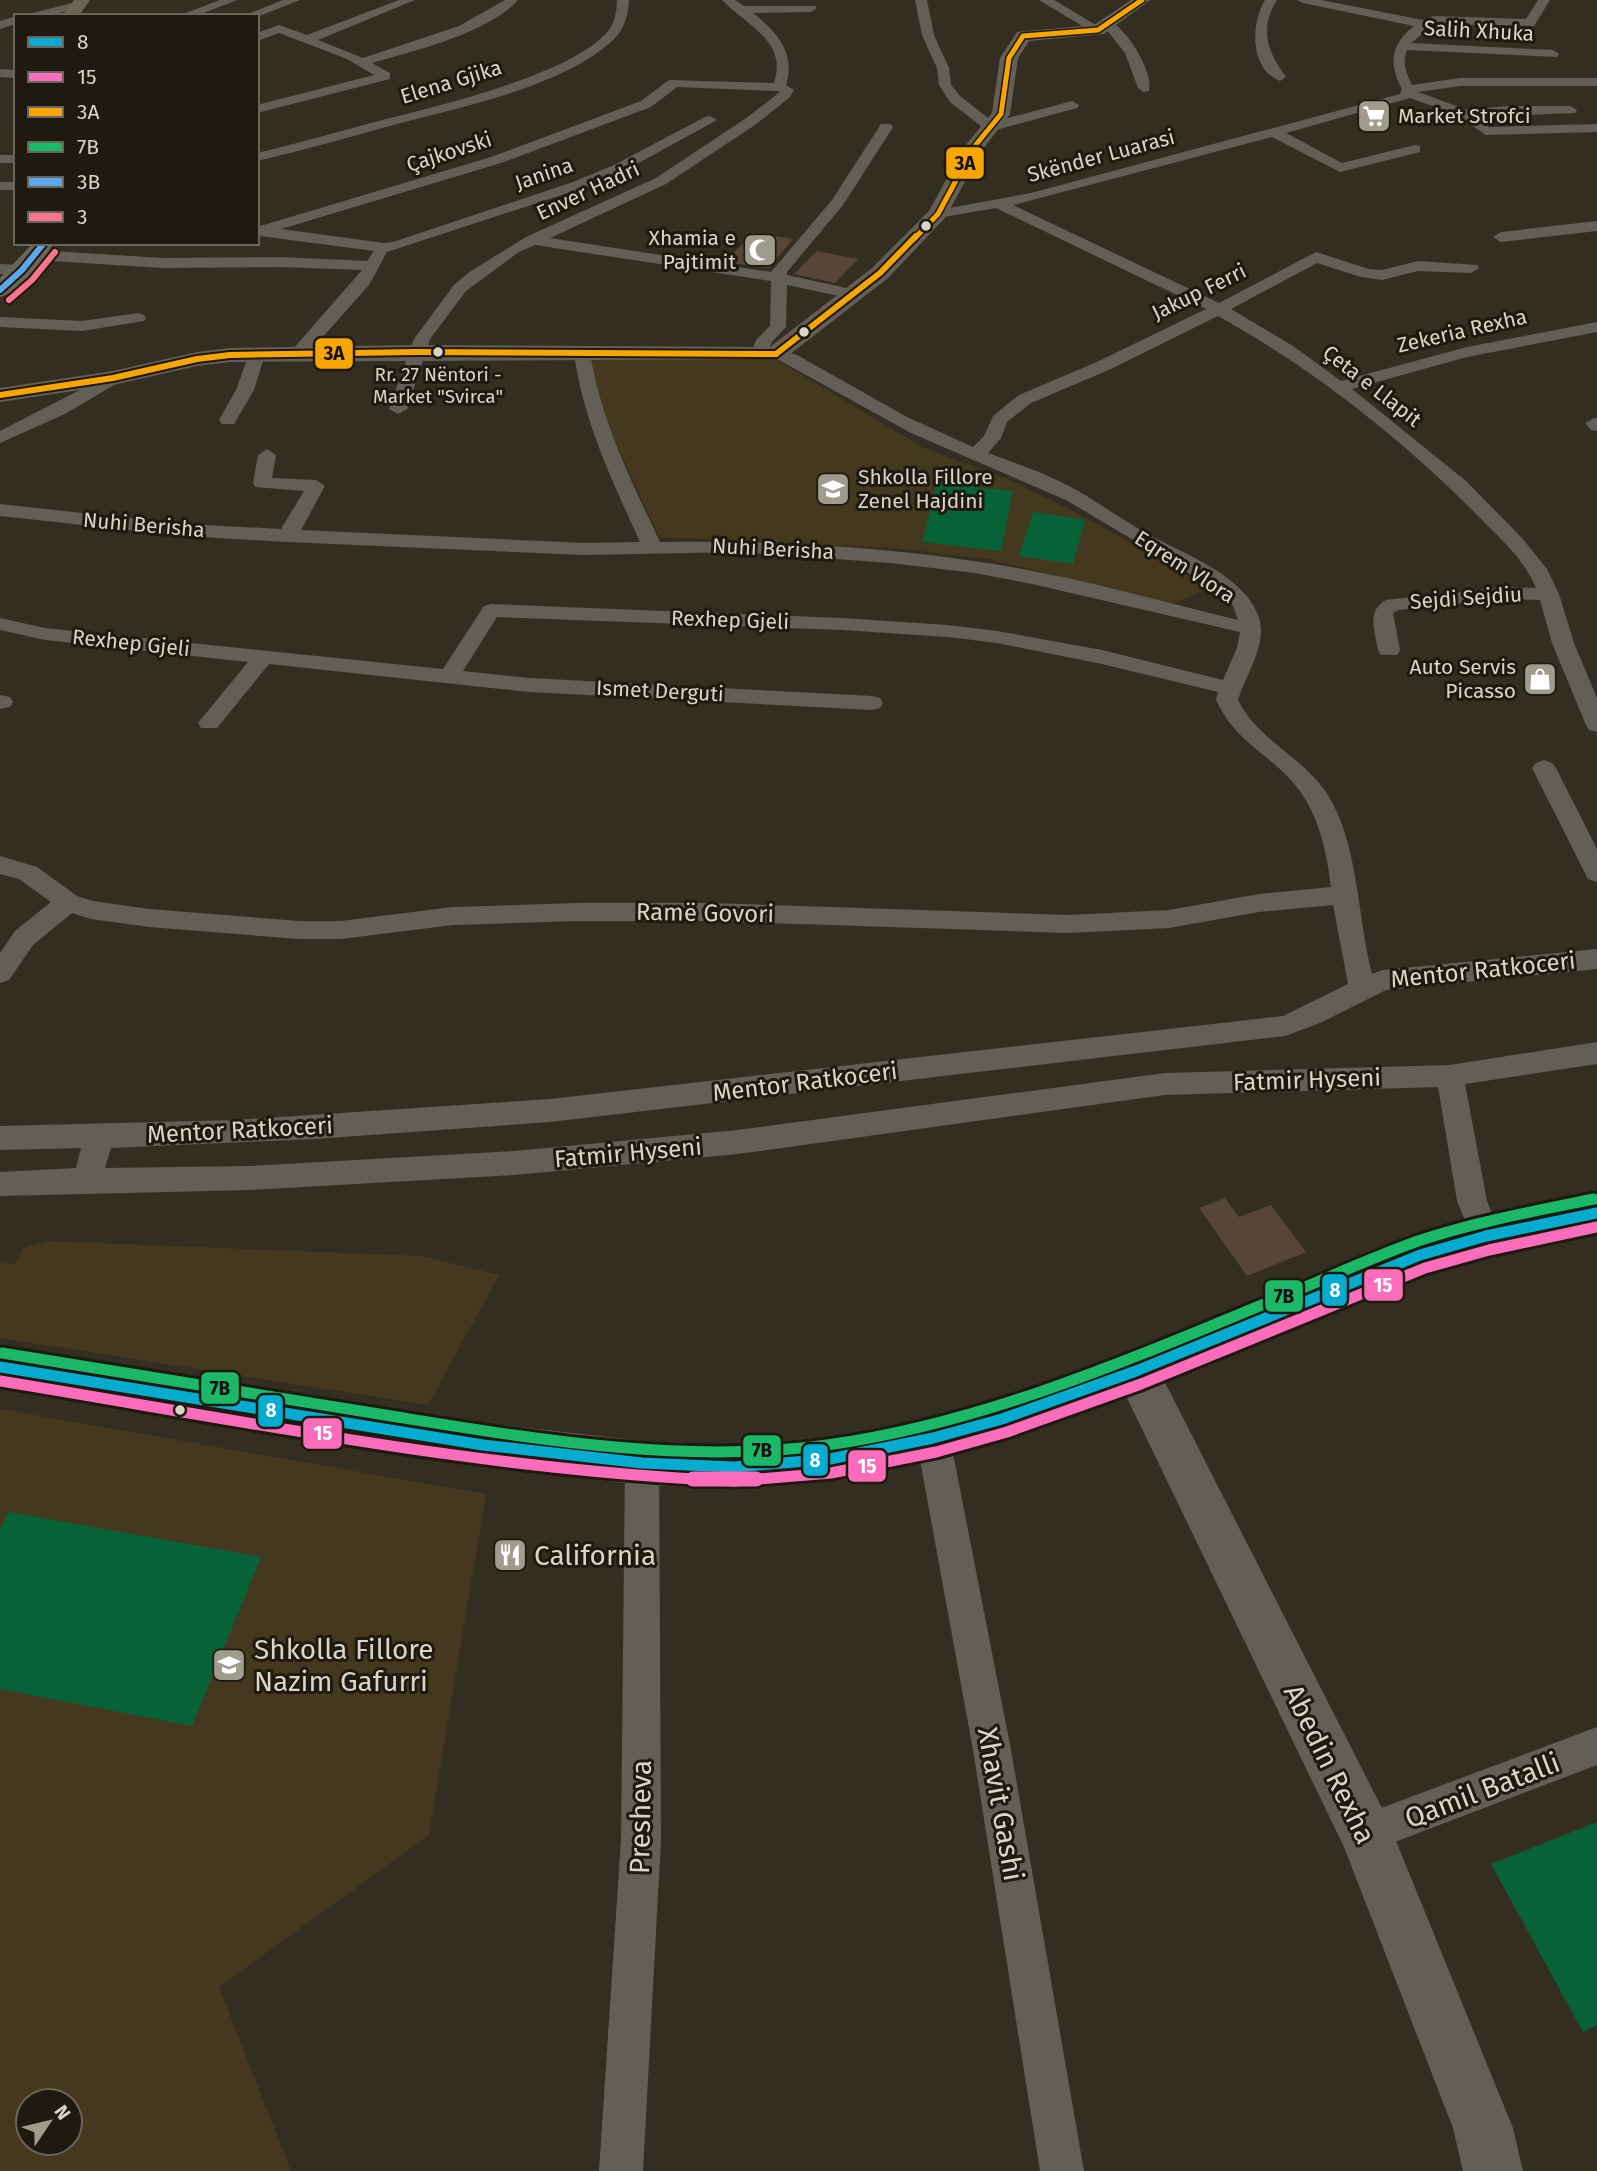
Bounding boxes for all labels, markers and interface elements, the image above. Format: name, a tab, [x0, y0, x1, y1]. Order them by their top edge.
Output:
legend	[14, 14, 259, 245]
street label: Salih Xhuka	[1423, 15, 1535, 47]
text: 8	[77, 29, 89, 55]
street label: Elena Gjika	[397, 54, 505, 110]
text: 15	[77, 64, 97, 90]
supermarket icon: Market Strofci	[1355, 97, 1393, 135]
text: 3A	[77, 99, 100, 125]
place label: Market Strofci	[1398, 103, 1531, 129]
street label: Skënder Luarasi	[1024, 124, 1178, 188]
street label: Çajkovski	[403, 126, 495, 178]
text: 7B	[77, 134, 99, 160]
line badge: 3A	[945, 146, 985, 180]
street label: Janina	[511, 152, 577, 196]
text: 3A	[953, 152, 976, 175]
street label: Enver Hadri	[532, 156, 644, 226]
text: 3B	[77, 169, 100, 195]
text: 3	[77, 204, 87, 230]
unlabelled marker	[919, 219, 933, 233]
place label: Xhamia e Pajtimit	[649, 225, 736, 275]
mosque icon: Xhamia e Pajtimit	[741, 231, 779, 269]
street label: Jakup Ferri	[1148, 258, 1250, 326]
street label: Zekeria Rexha	[1395, 303, 1529, 359]
unlabelled marker	[797, 325, 811, 339]
line badge: 3A	[314, 337, 354, 370]
street label: Çeta e Llapit	[1318, 339, 1427, 433]
text: 3A	[322, 342, 345, 365]
marker: Rr. 27 Nëntori - Market "Svirca"	[431, 345, 445, 359]
place label: Rr. 27 Nëntori - Market "Svirca"	[373, 363, 503, 408]
place label: Shkolla Fillore Zenel Hajdini	[858, 464, 993, 514]
school or university icon: Shkolla Fillore Zenel Hajdini	[814, 470, 852, 508]
street label: Nuhi Berisha	[82, 507, 206, 543]
street label: Eqrem Vlora	[1130, 525, 1240, 609]
street label: Nuhi Berisha	[711, 533, 835, 565]
street label: Sejdi Sejdiu	[1409, 581, 1523, 615]
street label: Rexhep Gjeli	[670, 605, 790, 635]
street label: Rexhep Gjeli	[71, 624, 191, 662]
place label: Auto Servis Picasso	[1410, 654, 1516, 704]
shop icon: Auto Servis Picasso	[1521, 660, 1559, 698]
street label: Ismet Derguti	[596, 675, 724, 707]
street label: Ramë Govori	[636, 898, 774, 928]
street label: Mentor Ratkoceri	[1389, 946, 1577, 994]
street label: Mentor Ratkoceri	[711, 1057, 899, 1107]
street label: Fatmir Hyseni	[1233, 1063, 1381, 1097]
street label: Mentor Ratkoceri	[146, 1111, 334, 1149]
street label: Fatmir Hyseni	[553, 1133, 703, 1173]
line badge: 15	[1363, 1268, 1404, 1302]
line badge: 8	[1321, 1273, 1348, 1307]
text: 15	[1373, 1274, 1393, 1297]
line badge: 7B	[1264, 1279, 1304, 1313]
text: 8	[1329, 1279, 1341, 1302]
text: 7B	[1274, 1285, 1295, 1308]
line badge: 7B	[200, 1371, 240, 1405]
text: 7B	[210, 1377, 231, 1400]
line badge: 8	[257, 1394, 284, 1428]
text: 8	[265, 1399, 277, 1422]
unlabelled marker	[173, 1403, 187, 1417]
line badge: 15	[302, 1417, 343, 1450]
text: 15	[313, 1422, 333, 1445]
line badge: 7B	[742, 1434, 782, 1467]
text: 7B	[752, 1439, 773, 1462]
line badge: 8	[802, 1443, 829, 1477]
text: 8	[809, 1449, 821, 1472]
line badge: 15	[847, 1449, 887, 1483]
text: 15	[857, 1455, 877, 1478]
restaurant icon: California	[491, 1536, 529, 1574]
place label: California	[534, 1539, 656, 1572]
place label: Shkolla Fillore Nazim Gafurri	[254, 1633, 434, 1698]
school or university icon: Shkolla Fillore Nazim Gafurri	[210, 1646, 248, 1684]
street label: Abedin Rexha	[1277, 1679, 1382, 1849]
street label: Xhavit Gashi	[971, 1725, 1030, 1884]
street label: Qamil Batalli	[1400, 1746, 1564, 1835]
street label: Presheva	[623, 1760, 658, 1874]
north arrow	[14, 2087, 84, 2157]
text: N	[49, 2101, 76, 2124]

